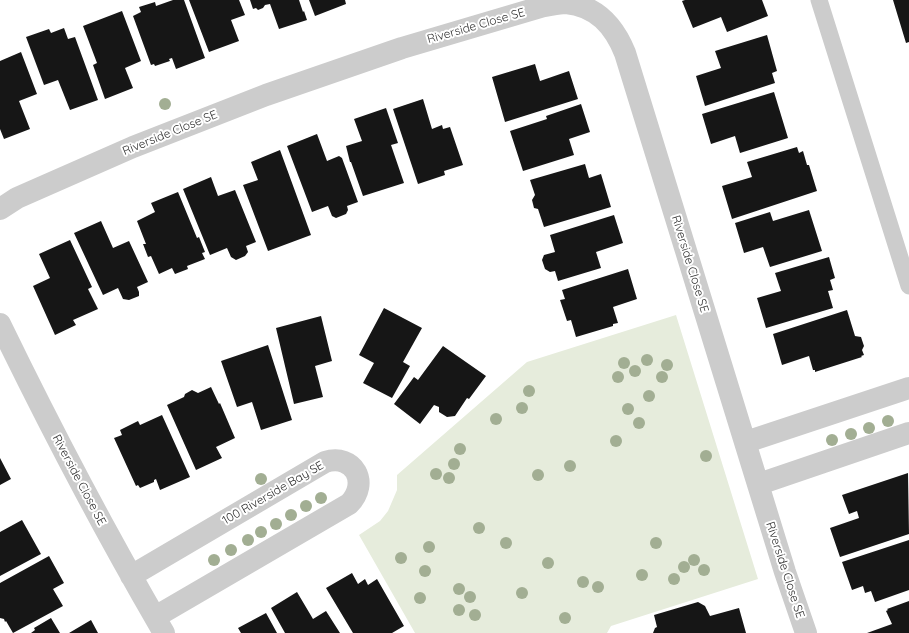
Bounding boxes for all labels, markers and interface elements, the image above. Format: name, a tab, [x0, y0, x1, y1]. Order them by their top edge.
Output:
street label: Riverside Close SE	[426, 5, 526, 47]
street label: Riverside Close SE	[121, 107, 219, 159]
street label: Riverside Close SE	[668, 214, 712, 314]
street label: Riverside Close SE	[49, 432, 109, 528]
street label: 100 Riverside Bay SE	[220, 458, 326, 528]
street label: Riverside Close SE	[763, 520, 807, 620]

